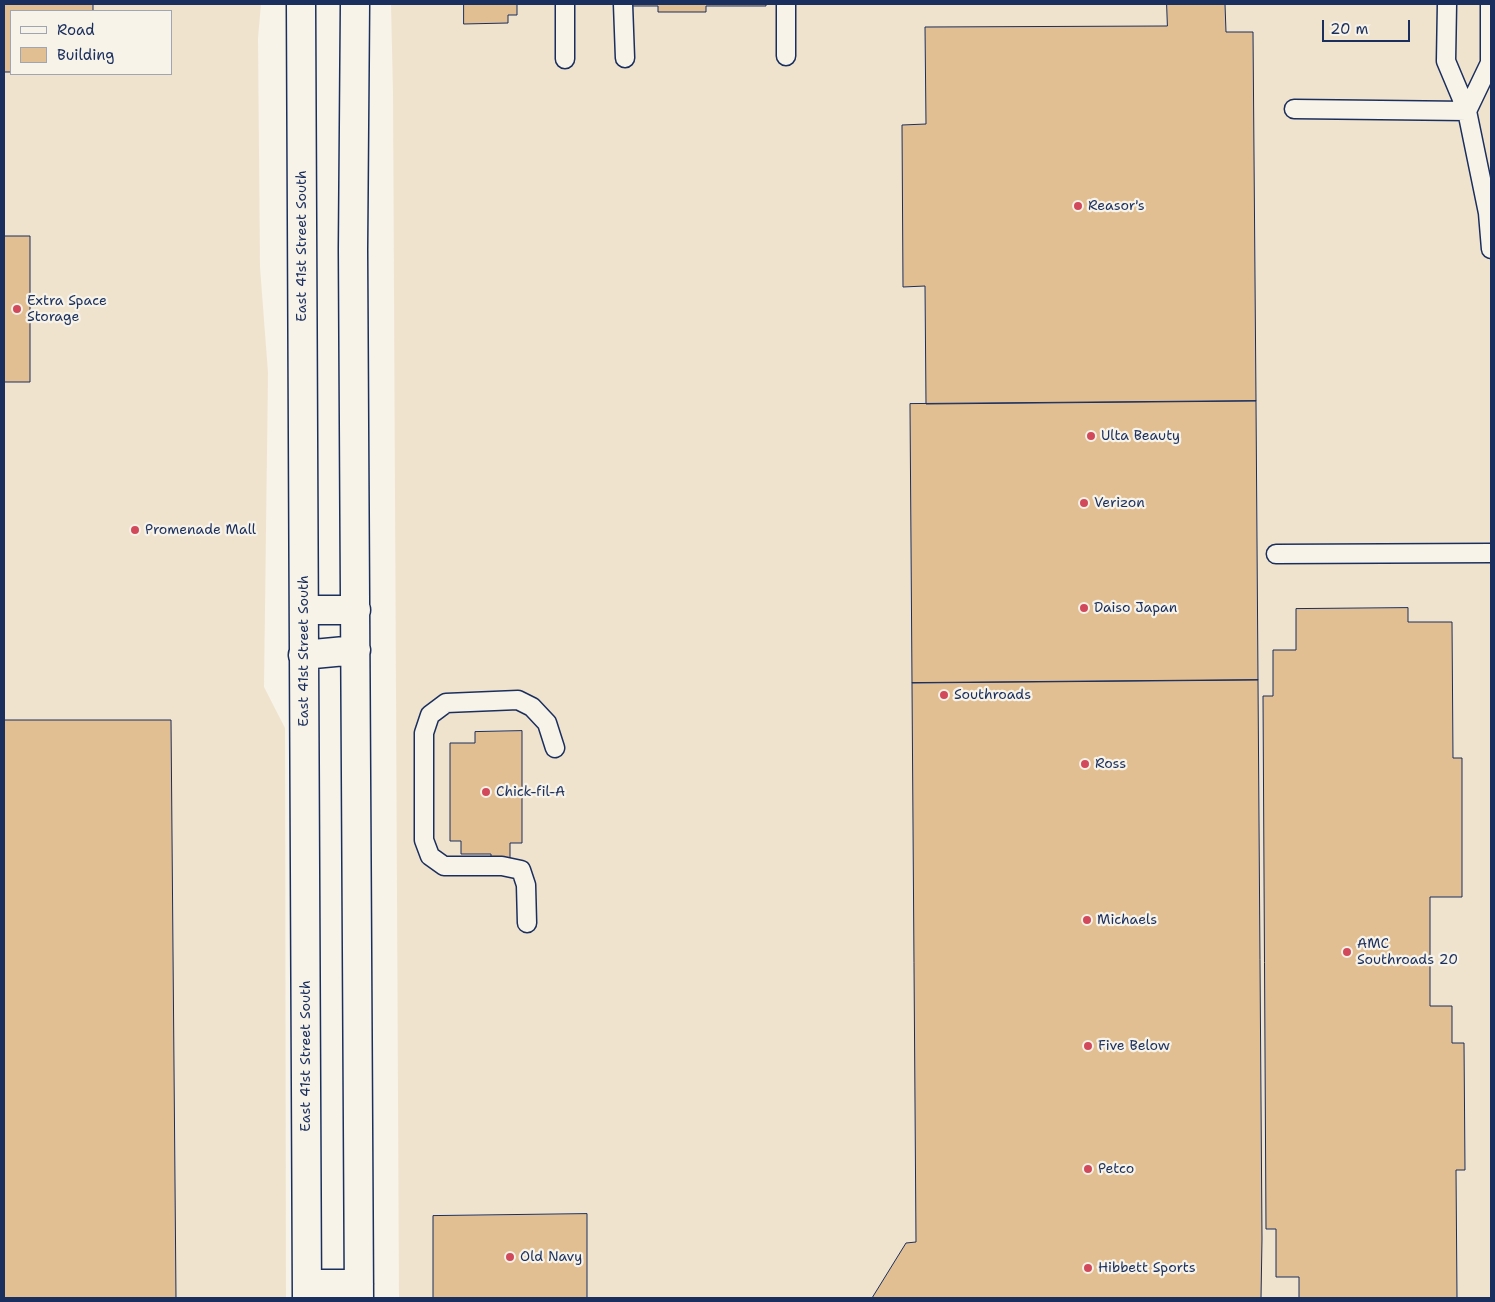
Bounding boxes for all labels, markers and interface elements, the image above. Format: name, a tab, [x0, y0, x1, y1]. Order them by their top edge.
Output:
legend	[10, 10, 172, 75]
scale bar	[1325, 10, 1412, 42]
text: 20 m	[1330, 19, 1369, 39]
text: Road	[57, 20, 95, 40]
text: Building	[57, 45, 114, 65]
street label: East 41st Street South	[294, 170, 310, 322]
place label: Reasor's	[1088, 198, 1145, 214]
marker: Reasor's	[1072, 200, 1084, 212]
place label: Extra Space Storage	[27, 293, 107, 326]
marker: Extra Space Storage	[11, 303, 23, 315]
place label: Ulta Beauty	[1101, 428, 1180, 444]
marker: Ulta Beauty	[1085, 430, 1097, 442]
place label: Verizon	[1094, 495, 1145, 511]
marker: Verizon	[1078, 497, 1090, 509]
place label: Promenade Mall	[145, 522, 256, 538]
marker: Promenade Mall	[129, 524, 141, 536]
street label: East 41st Street South	[296, 575, 312, 727]
place label: Daiso Japan	[1094, 600, 1177, 616]
marker: Daiso Japan	[1078, 602, 1090, 614]
place label: Southroads	[954, 687, 1031, 703]
marker: Southroads	[938, 689, 950, 701]
place label: Ross	[1095, 756, 1126, 772]
marker: Ross	[1079, 758, 1091, 770]
place label: Chick-fil-A	[496, 784, 565, 800]
marker: Chick-fil-A	[480, 786, 492, 798]
place label: Michaels	[1097, 912, 1157, 928]
marker: Michaels	[1081, 914, 1093, 926]
place label: AMC Southroads 20	[1357, 936, 1458, 969]
marker: AMC Southroads 20	[1341, 946, 1353, 958]
street label: East 41st Street South	[298, 980, 314, 1132]
place label: Five Below	[1098, 1038, 1170, 1054]
marker: Five Below	[1082, 1040, 1094, 1052]
place label: Petco	[1098, 1161, 1134, 1177]
marker: Petco	[1082, 1163, 1094, 1175]
place label: Old Navy	[520, 1249, 582, 1265]
marker: Old Navy	[504, 1251, 516, 1263]
place label: Hibbett Sports	[1098, 1260, 1196, 1276]
marker: Hibbett Sports	[1082, 1262, 1094, 1274]

